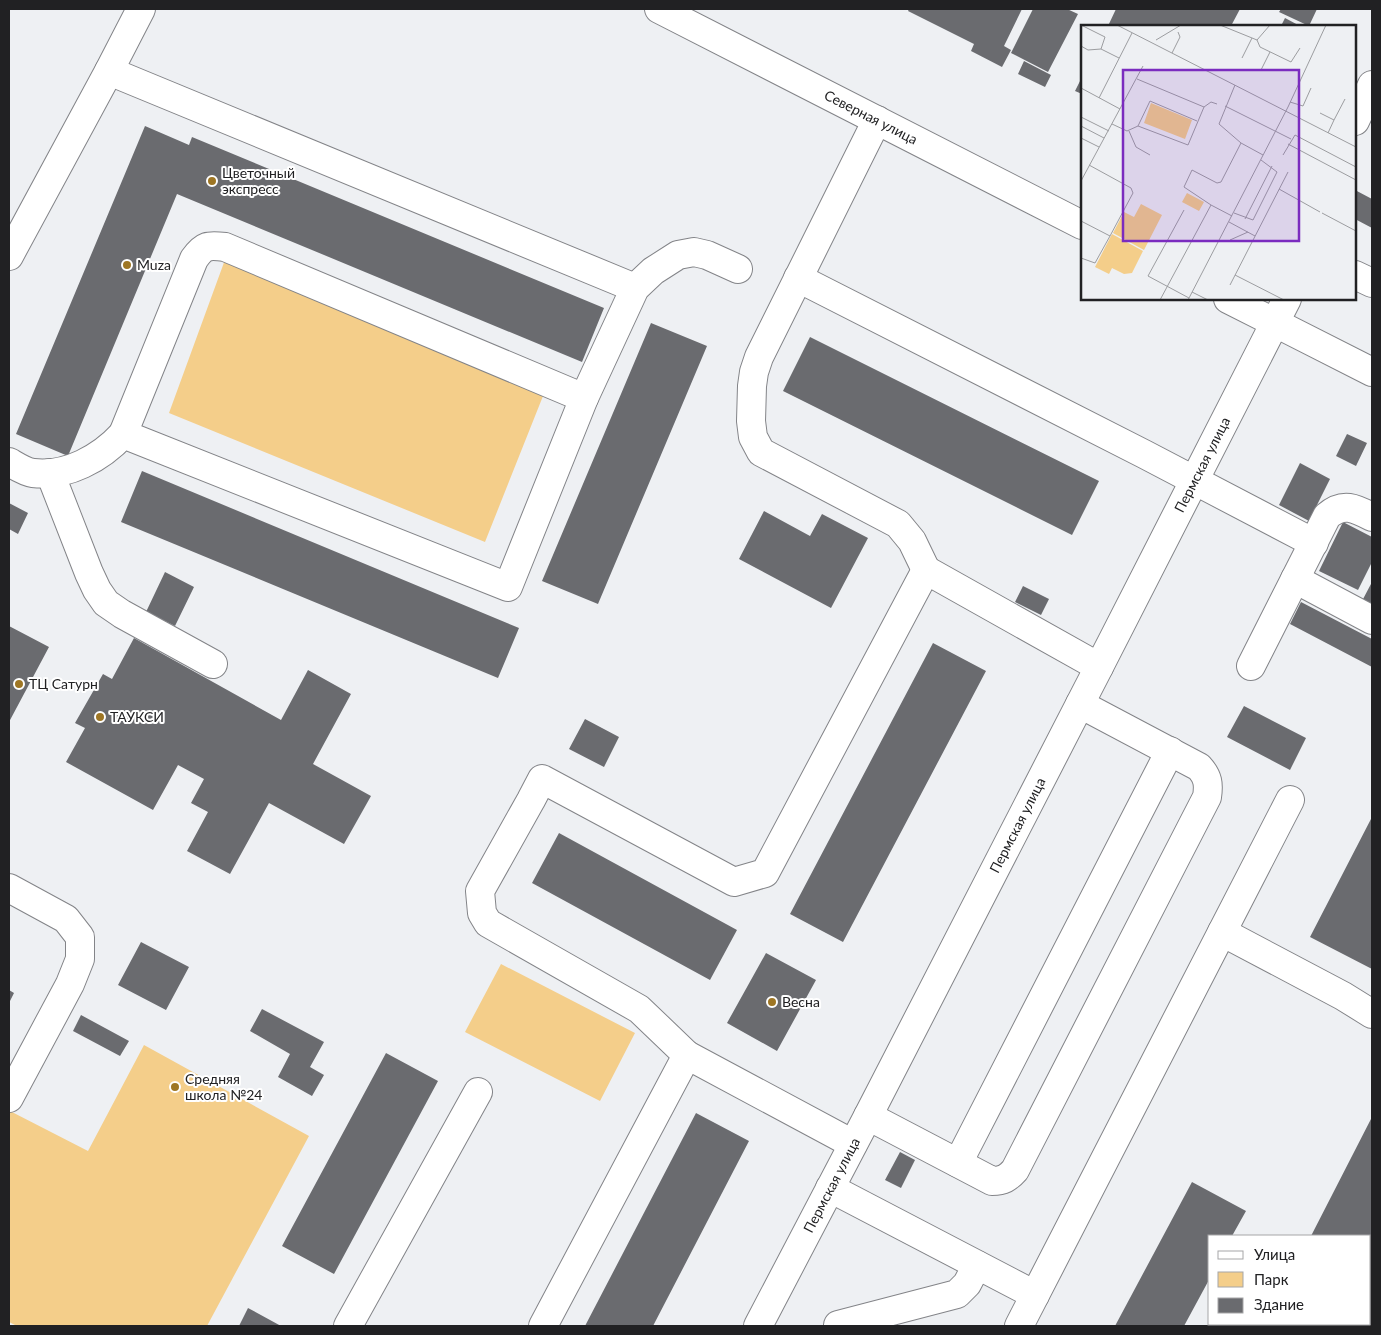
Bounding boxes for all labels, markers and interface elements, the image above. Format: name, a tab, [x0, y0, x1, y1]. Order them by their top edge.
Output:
inset map	[1081, 25, 1356, 300]
street label: Северная улица	[822, 86, 921, 148]
place label: Цветочный экспресс	[222, 164, 295, 197]
marker: Цветочный экспресс	[206, 175, 218, 187]
place label: Muza	[137, 256, 171, 273]
marker: Muza	[121, 259, 133, 271]
street label: Пермская улица	[1170, 414, 1233, 515]
place label: ТЦ Сатурн	[29, 675, 98, 692]
marker: ТЦ Сатурн	[13, 678, 25, 690]
place label: ТАУКСИ	[110, 708, 164, 725]
marker: ТАУКСИ	[94, 711, 106, 723]
street label: Пермская улица	[986, 774, 1049, 876]
place label: Весна	[782, 993, 820, 1010]
marker: Весна	[766, 996, 778, 1008]
place label: Средняя школа №24	[185, 1070, 262, 1103]
marker: Средняя школа №24	[169, 1081, 181, 1093]
street label: Пермская улица	[799, 1134, 863, 1235]
legend	[1208, 1235, 1371, 1325]
text: Улица	[1254, 1245, 1295, 1263]
text: Парк	[1254, 1270, 1289, 1288]
text: Здание	[1254, 1295, 1304, 1313]

